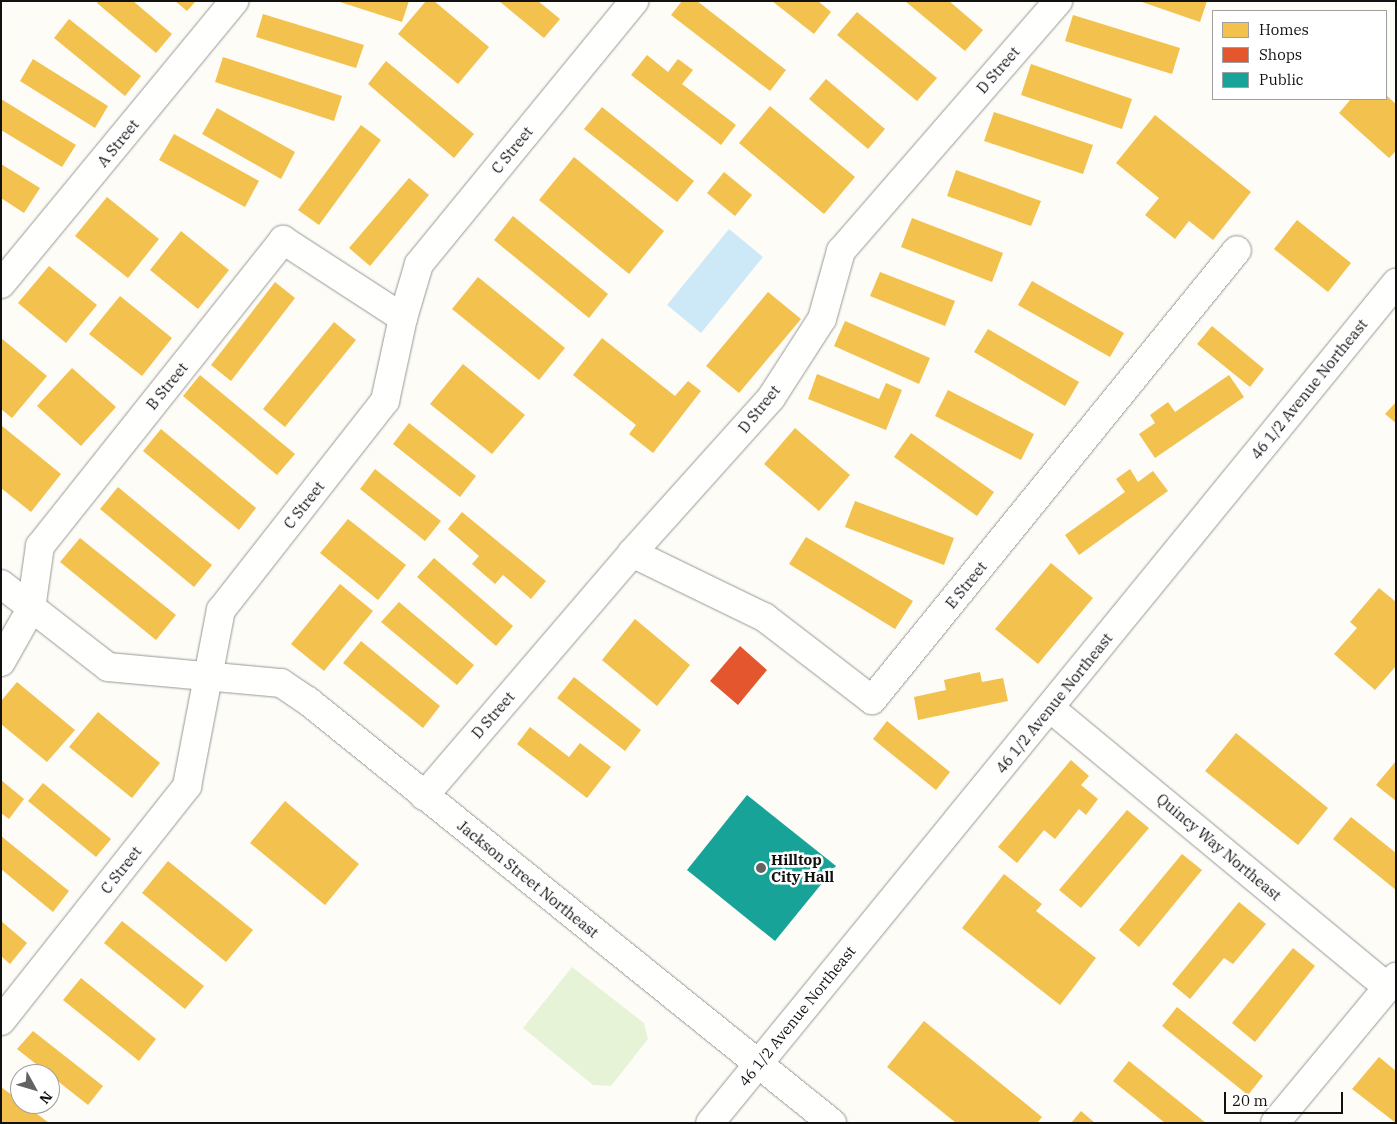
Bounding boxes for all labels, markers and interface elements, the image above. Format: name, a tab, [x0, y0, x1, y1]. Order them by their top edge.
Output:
legend	[1212, 10, 1387, 100]
text: Homes	[1259, 20, 1309, 39]
street label: D Street	[973, 43, 1023, 97]
text: Shops	[1259, 45, 1302, 64]
text: Public	[1259, 70, 1304, 89]
street label: A Street	[93, 116, 143, 170]
street label: C Street	[488, 123, 536, 177]
street label: 46 1/2 Avenue Northeast	[1247, 315, 1371, 463]
street label: B Street	[142, 359, 192, 413]
street label: D Street	[734, 381, 784, 437]
street label: C Street	[280, 478, 328, 532]
street label: E Street	[942, 558, 990, 612]
street label: 46 1/2 Avenue Northeast	[992, 629, 1116, 777]
street label: D Street	[468, 688, 518, 742]
street label: Quincy Way Northeast	[1153, 790, 1285, 904]
street label: Jackson Street Northeast	[454, 817, 602, 941]
street label: C Street	[97, 843, 145, 897]
place label: Hilltop City Hall	[771, 850, 834, 885]
marker: Hilltop City Hall	[755, 862, 767, 874]
street label: 46 1/2 Avenue Northeast	[735, 942, 859, 1090]
north arrow	[10, 1064, 60, 1114]
scale bar	[1227, 1082, 1346, 1114]
text: N	[35, 1088, 56, 1108]
text: 20 m	[1232, 1091, 1268, 1110]

